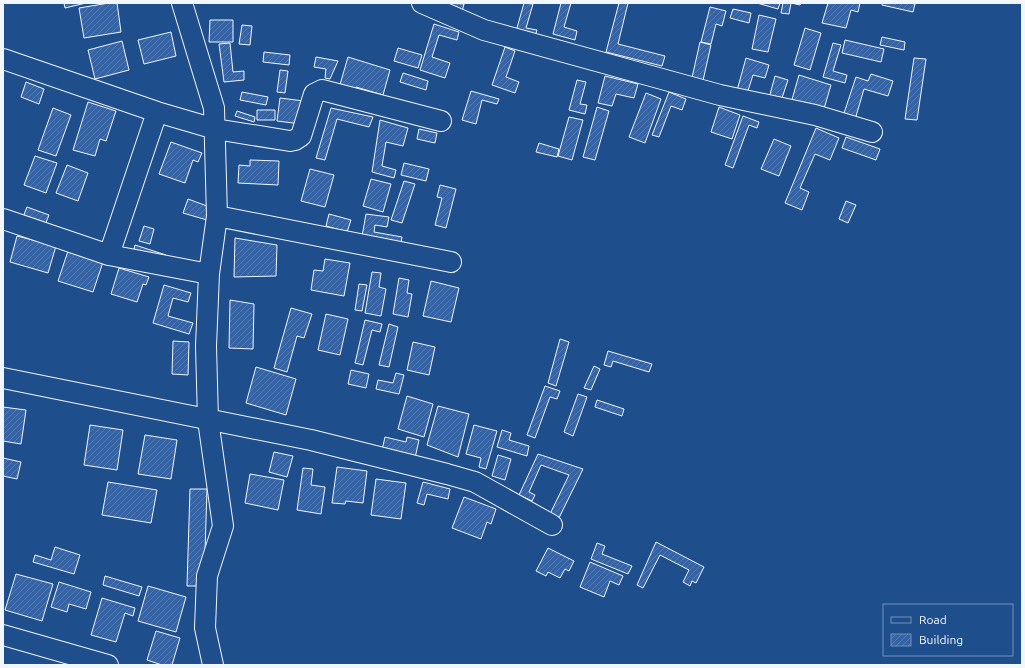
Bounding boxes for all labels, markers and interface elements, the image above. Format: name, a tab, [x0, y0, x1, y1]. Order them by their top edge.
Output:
legend	[883, 604, 1013, 656]
text: Road	[919, 613, 947, 626]
text: Building	[919, 633, 963, 646]

